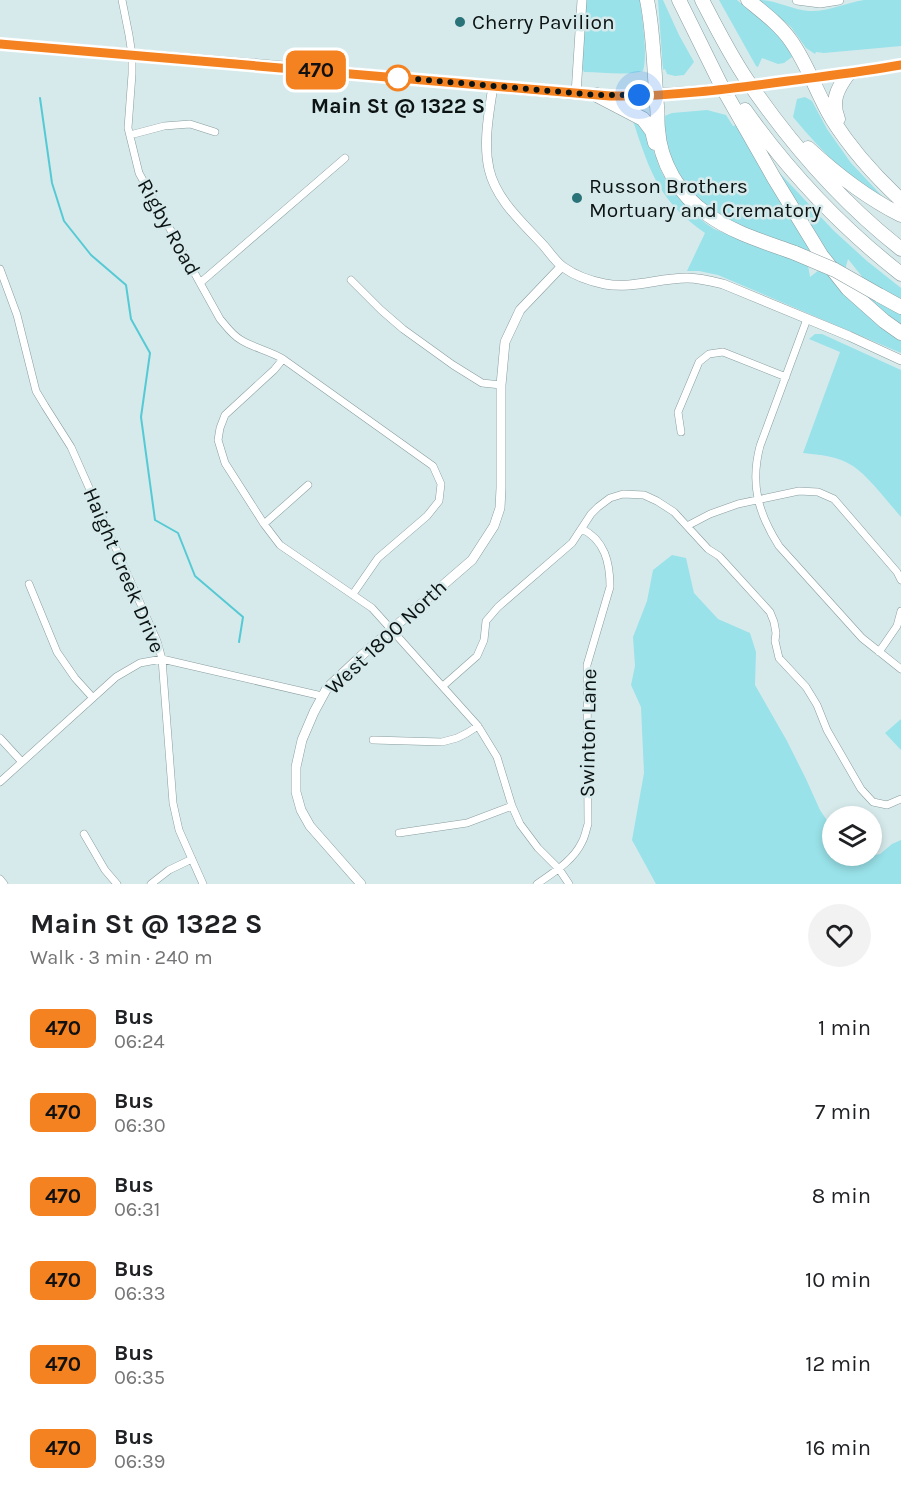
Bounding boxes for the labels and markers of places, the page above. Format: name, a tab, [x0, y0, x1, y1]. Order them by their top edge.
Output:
place label: Cherry Pavilion	[472, 10, 615, 34]
marker: Cherry Pavilion	[453, 15, 467, 29]
marker: Main St @ 1322 S	[385, 65, 411, 91]
place label: Main St @ 1322 S	[311, 94, 485, 118]
place label: Russon Brothers Mortuary and Crematory	[589, 174, 821, 222]
marker: Russon Brothers Mortuary and Crematory	[570, 191, 584, 205]

